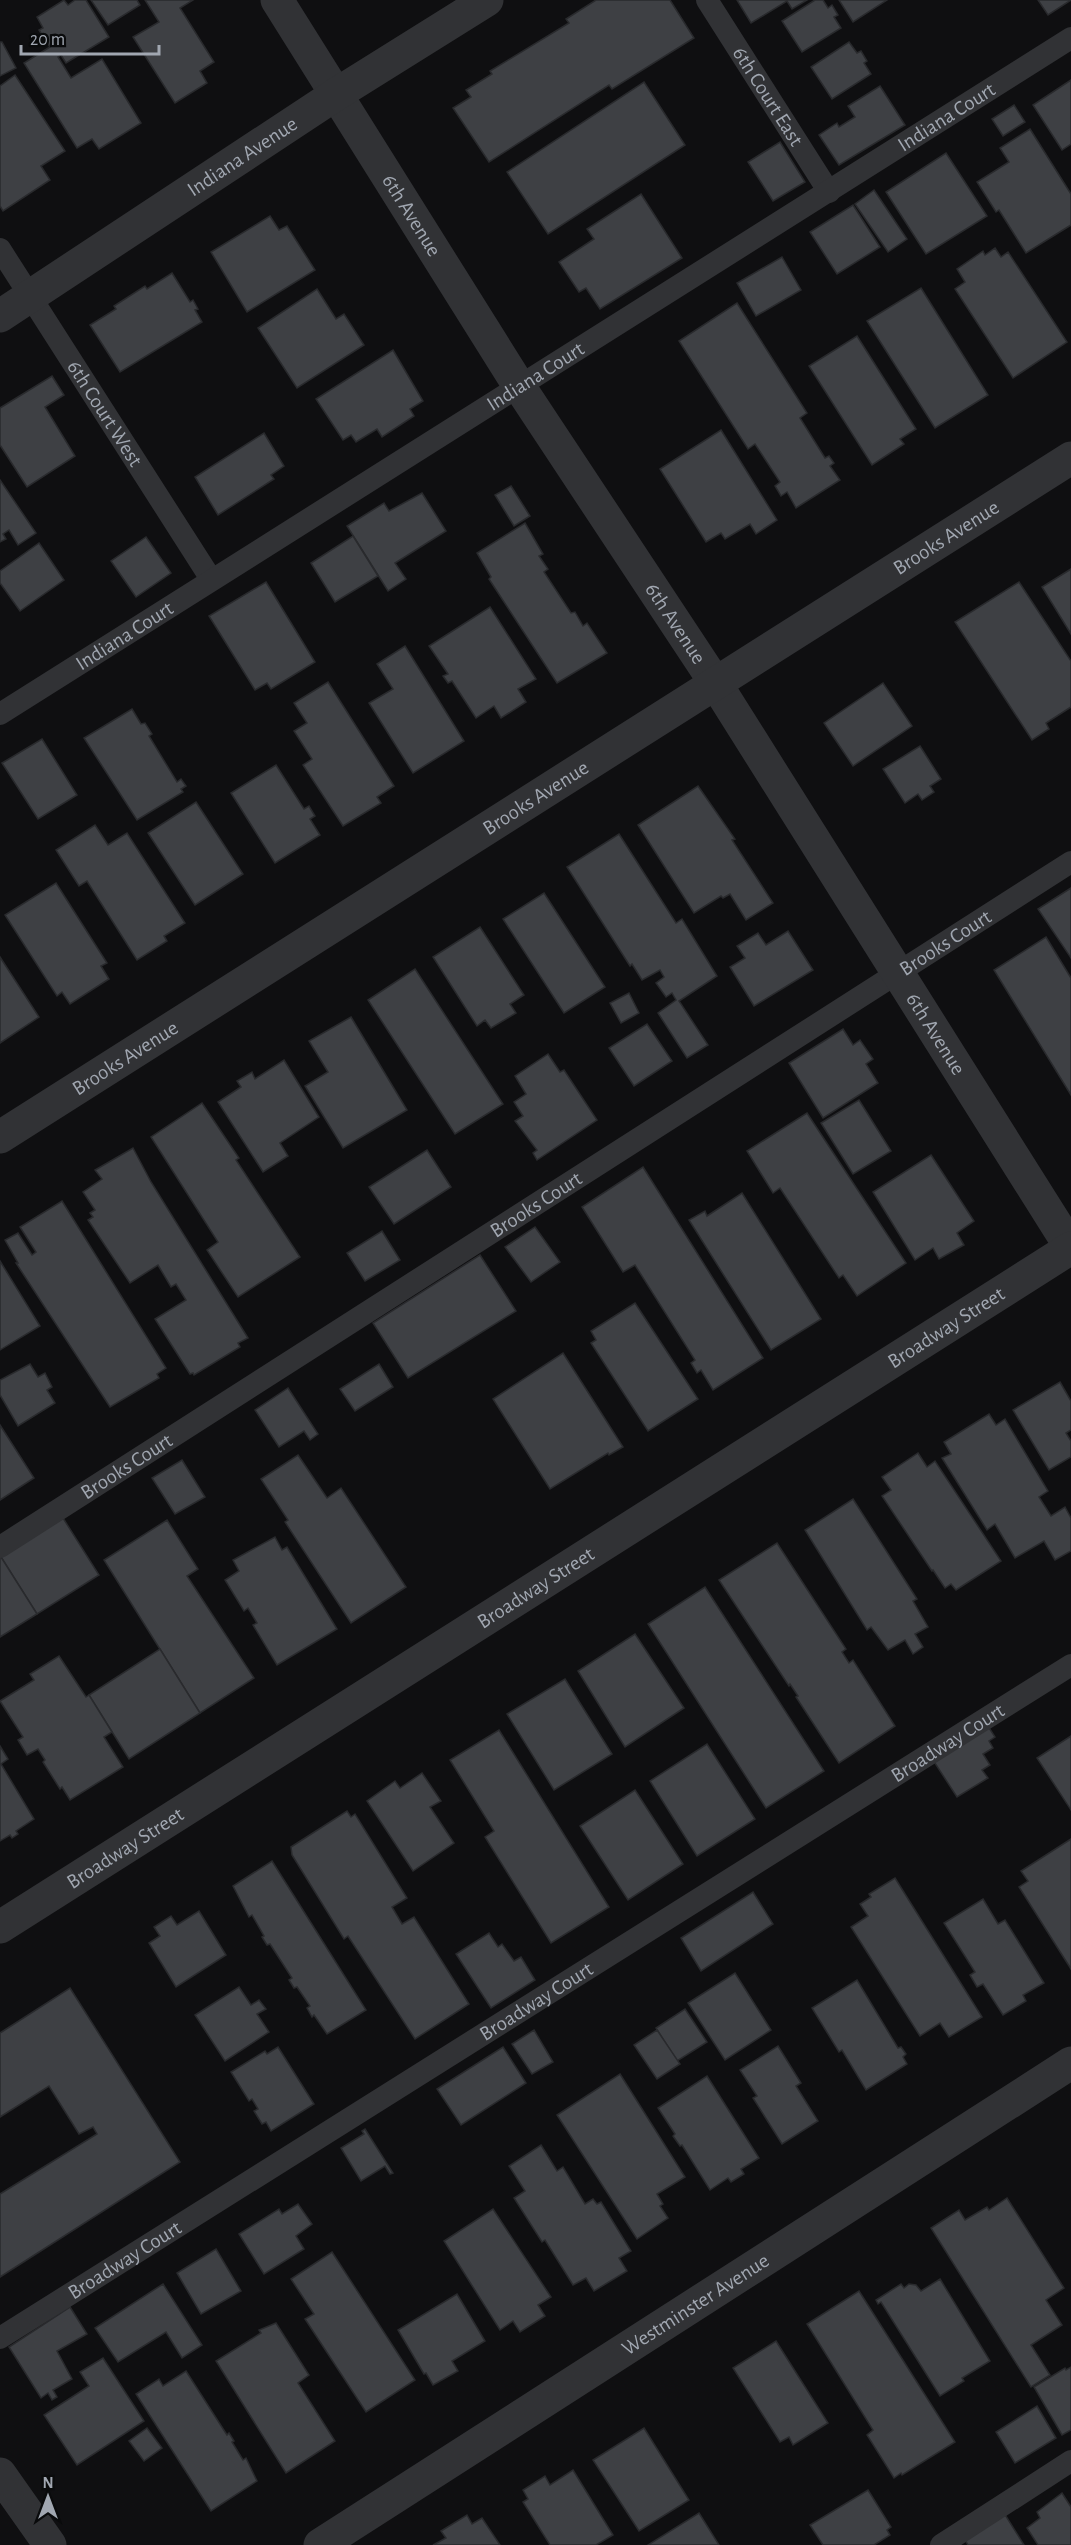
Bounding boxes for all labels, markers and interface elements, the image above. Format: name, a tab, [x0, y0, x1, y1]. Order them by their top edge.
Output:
scale bar	[21, 18, 159, 56]
text: 20 m	[30, 31, 65, 49]
street label: 6th Court East	[729, 43, 807, 150]
street label: Indiana Court	[894, 79, 999, 156]
street label: Indiana Avenue	[184, 113, 301, 200]
street label: 6th Avenue	[378, 171, 445, 260]
street label: Indiana Court	[483, 338, 588, 415]
street label: 6th Court West	[63, 357, 146, 471]
street label: Brooks Avenue	[890, 497, 1003, 579]
street label: 6th Avenue	[641, 579, 710, 668]
street label: Indiana Court	[72, 597, 177, 674]
street label: Brooks Avenue	[479, 757, 592, 839]
street label: Brooks Court	[896, 906, 995, 980]
street label: 6th Avenue	[902, 989, 969, 1079]
street label: Brooks Avenue	[69, 1017, 182, 1099]
street label: Brooks Court	[487, 1168, 586, 1242]
street label: Broadway Street	[884, 1283, 1009, 1372]
street label: Brooks Court	[77, 1430, 176, 1503]
street label: Broadway Street	[474, 1543, 598, 1633]
street label: Broadway Court	[887, 1700, 1008, 1786]
street label: Broadway Street	[63, 1803, 188, 1893]
street label: Broadway Court	[476, 1958, 597, 2045]
street label: Broadway Court	[64, 2217, 185, 2303]
street label: Westminster Avenue	[618, 2250, 773, 2359]
north arrow	[18, 2467, 78, 2527]
text: N	[42, 2475, 54, 2491]

